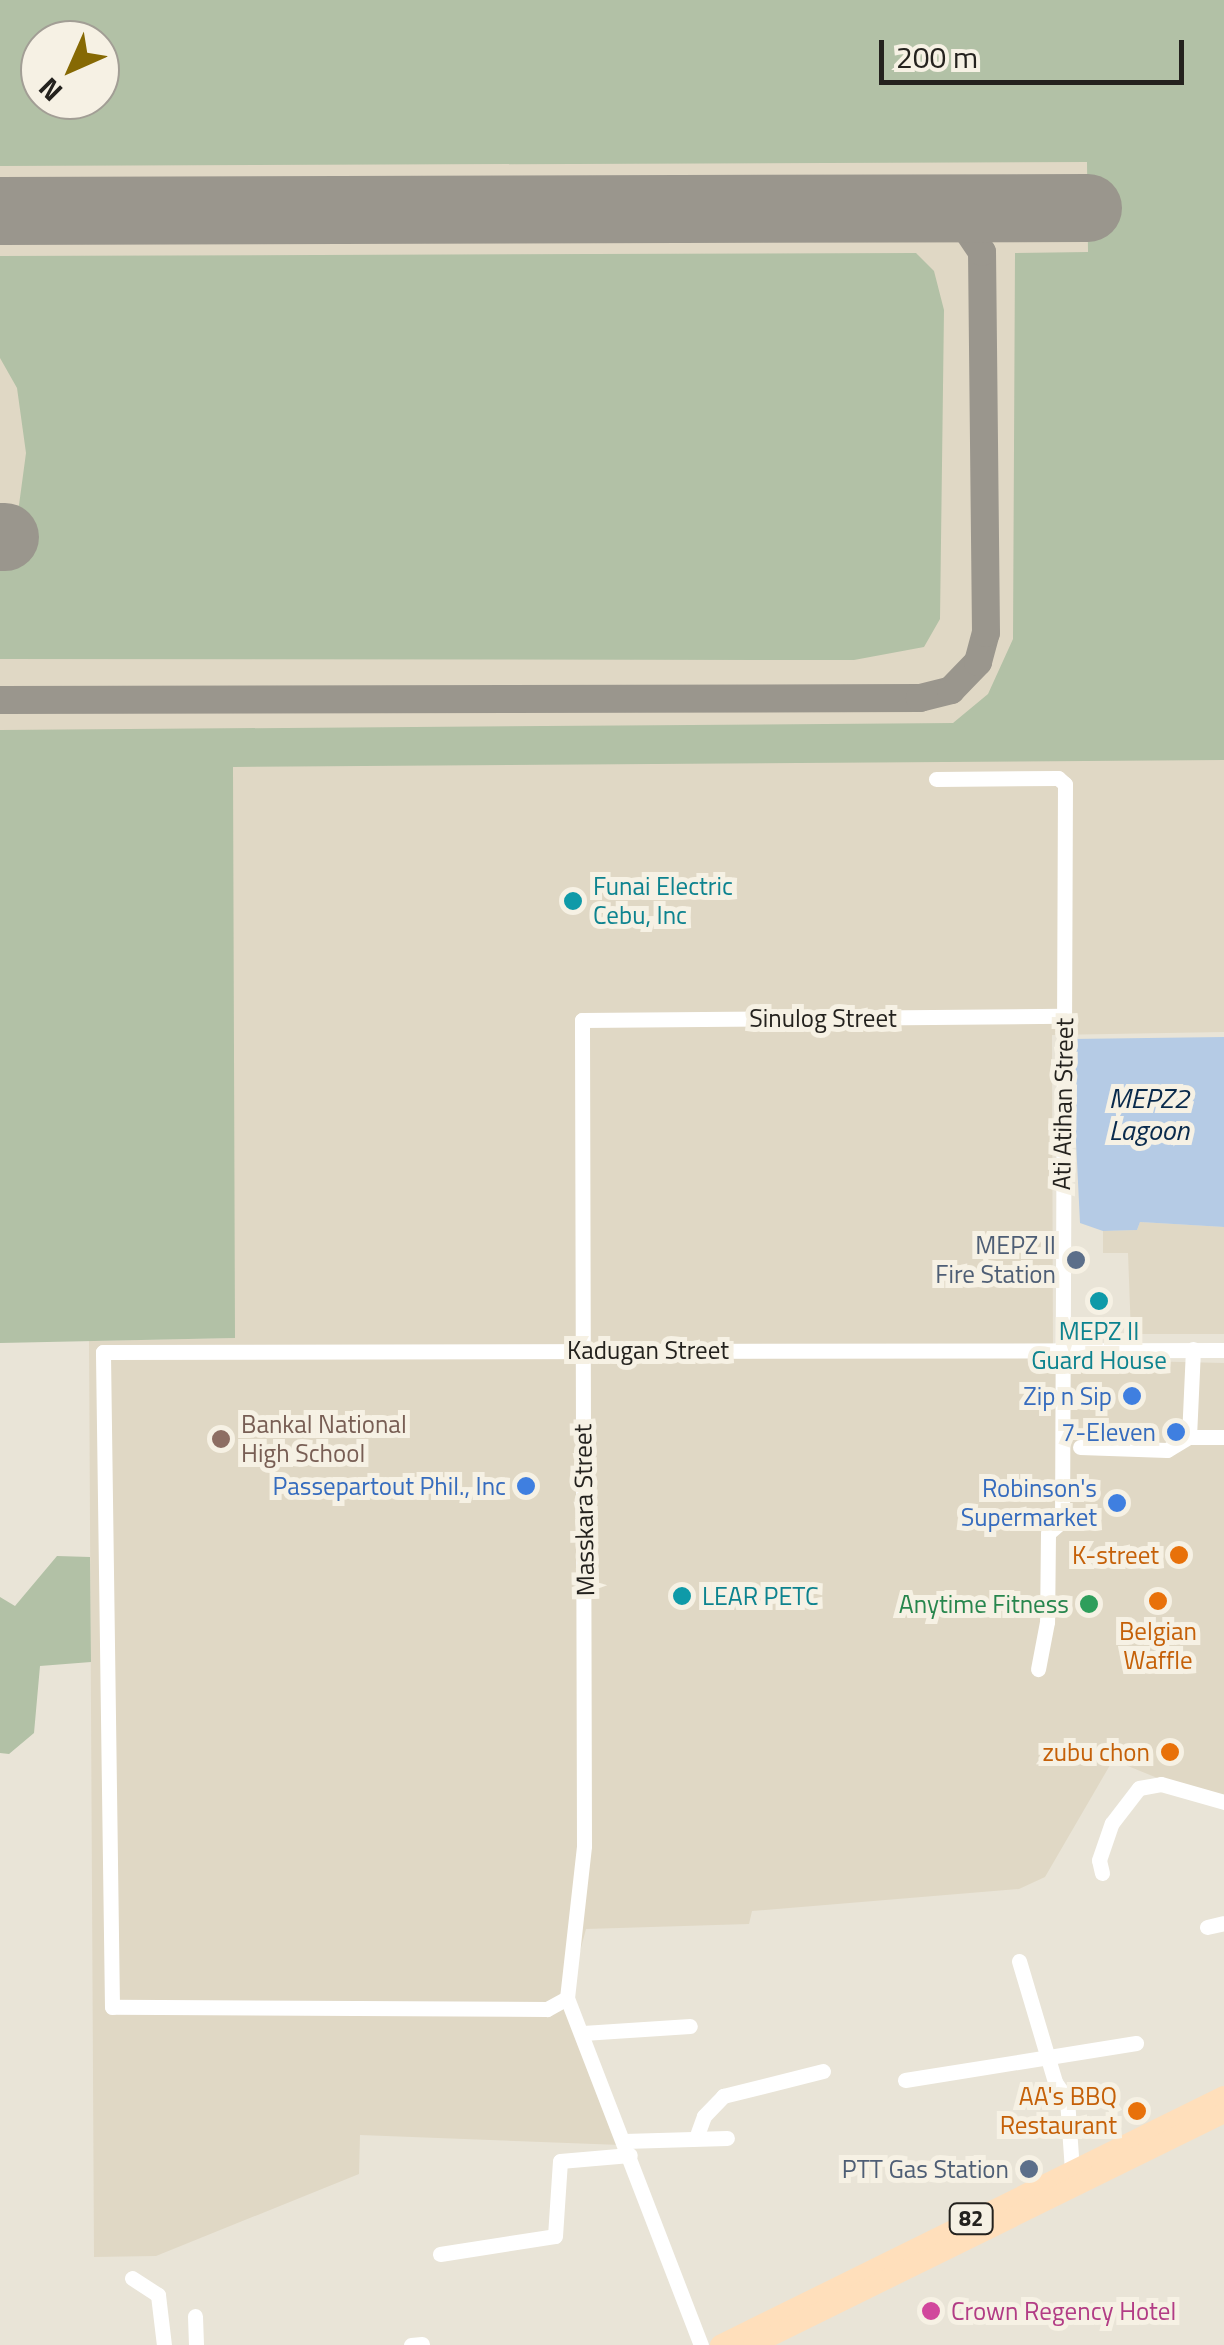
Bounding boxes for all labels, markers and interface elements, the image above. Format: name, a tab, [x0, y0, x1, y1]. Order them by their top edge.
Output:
north arrow	[20, 20, 120, 120]
scale bar	[884, 20, 1189, 82]
text: 200 m	[896, 34, 978, 80]
text: N	[28, 68, 72, 112]
place label: Funai Electric Cebu, Inc	[593, 872, 733, 931]
marker: Funai Electric Cebu, Inc	[562, 890, 584, 912]
street label: Sinulog Street	[749, 1003, 897, 1033]
street label: Ati Atihan Street	[1046, 1018, 1080, 1190]
water label: MEPZ2 Lagoon	[1109, 1081, 1189, 1147]
place label: MEPZ II Fire Station	[935, 1231, 1056, 1290]
marker: MEPZ II Fire Station	[1065, 1249, 1087, 1271]
marker: MEPZ II Guard House	[1088, 1290, 1110, 1312]
place label: MEPZ II Guard House	[1031, 1317, 1167, 1376]
street label: Kadugan Street	[567, 1335, 729, 1365]
place label: Zip n Sip	[1023, 1381, 1112, 1411]
marker: Zip n Sip	[1121, 1385, 1143, 1407]
place label: Bankal National High School	[241, 1410, 407, 1469]
place label: 7-Eleven	[1061, 1417, 1156, 1447]
marker: 7-Eleven	[1165, 1421, 1187, 1443]
street label: Masskara Street	[567, 1424, 601, 1596]
marker: Bankal National High School	[210, 1428, 232, 1450]
place label: Passepartout Phil., Inc	[273, 1471, 506, 1501]
place label: Robinson's Supermarket	[961, 1474, 1097, 1533]
marker: Passepartout Phil., Inc	[515, 1475, 537, 1497]
marker: Robinson's Supermarket	[1106, 1492, 1128, 1514]
place label: K-street	[1072, 1540, 1159, 1570]
marker: K-street	[1168, 1544, 1190, 1566]
place label: LEAR PETC	[702, 1581, 819, 1611]
marker: LEAR PETC	[671, 1585, 693, 1607]
place label: Anytime Fitness	[899, 1589, 1069, 1619]
marker: Belgian Waffle	[1147, 1590, 1169, 1612]
marker: Anytime Fitness	[1078, 1593, 1100, 1615]
place label: Belgian Waffle	[1119, 1617, 1197, 1676]
place label: zubu chon	[1042, 1737, 1150, 1767]
marker: zubu chon	[1159, 1741, 1181, 1763]
place label: AA's BBQ Restaurant	[1000, 2082, 1117, 2141]
marker: AA's BBQ Restaurant	[1126, 2100, 1148, 2122]
place label: PTT Gas Station	[842, 2154, 1009, 2184]
marker: PTT Gas Station	[1018, 2158, 1040, 2180]
road number: 82	[948, 2202, 994, 2236]
place label: Crown Regency Hotel	[951, 2296, 1176, 2326]
marker: Crown Regency Hotel	[920, 2300, 942, 2322]

